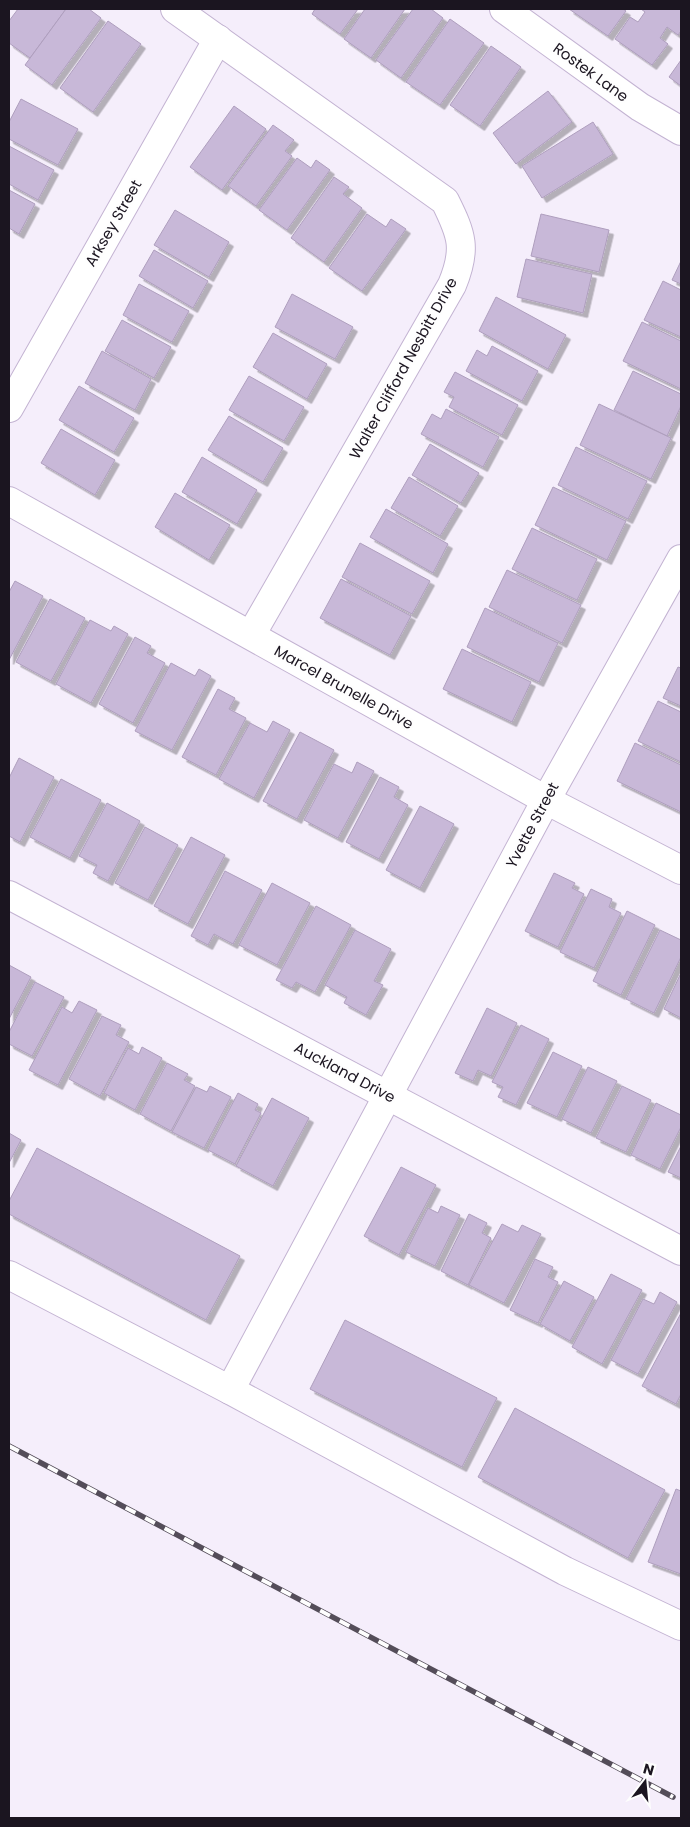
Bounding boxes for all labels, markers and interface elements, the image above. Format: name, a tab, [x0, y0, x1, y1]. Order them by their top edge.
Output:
street label: Rostek Lane	[549, 37, 633, 107]
street label: Arksey Street	[80, 176, 146, 270]
street label: Walter Clifford Nesbitt Drive	[344, 273, 462, 463]
street label: Marcel Brunelle Drive	[271, 640, 417, 734]
street label: Yvette Street	[501, 778, 563, 872]
street label: Auckland Drive	[291, 1037, 399, 1107]
north arrow	[620, 1757, 670, 1807]
text: N	[641, 1758, 656, 1781]

